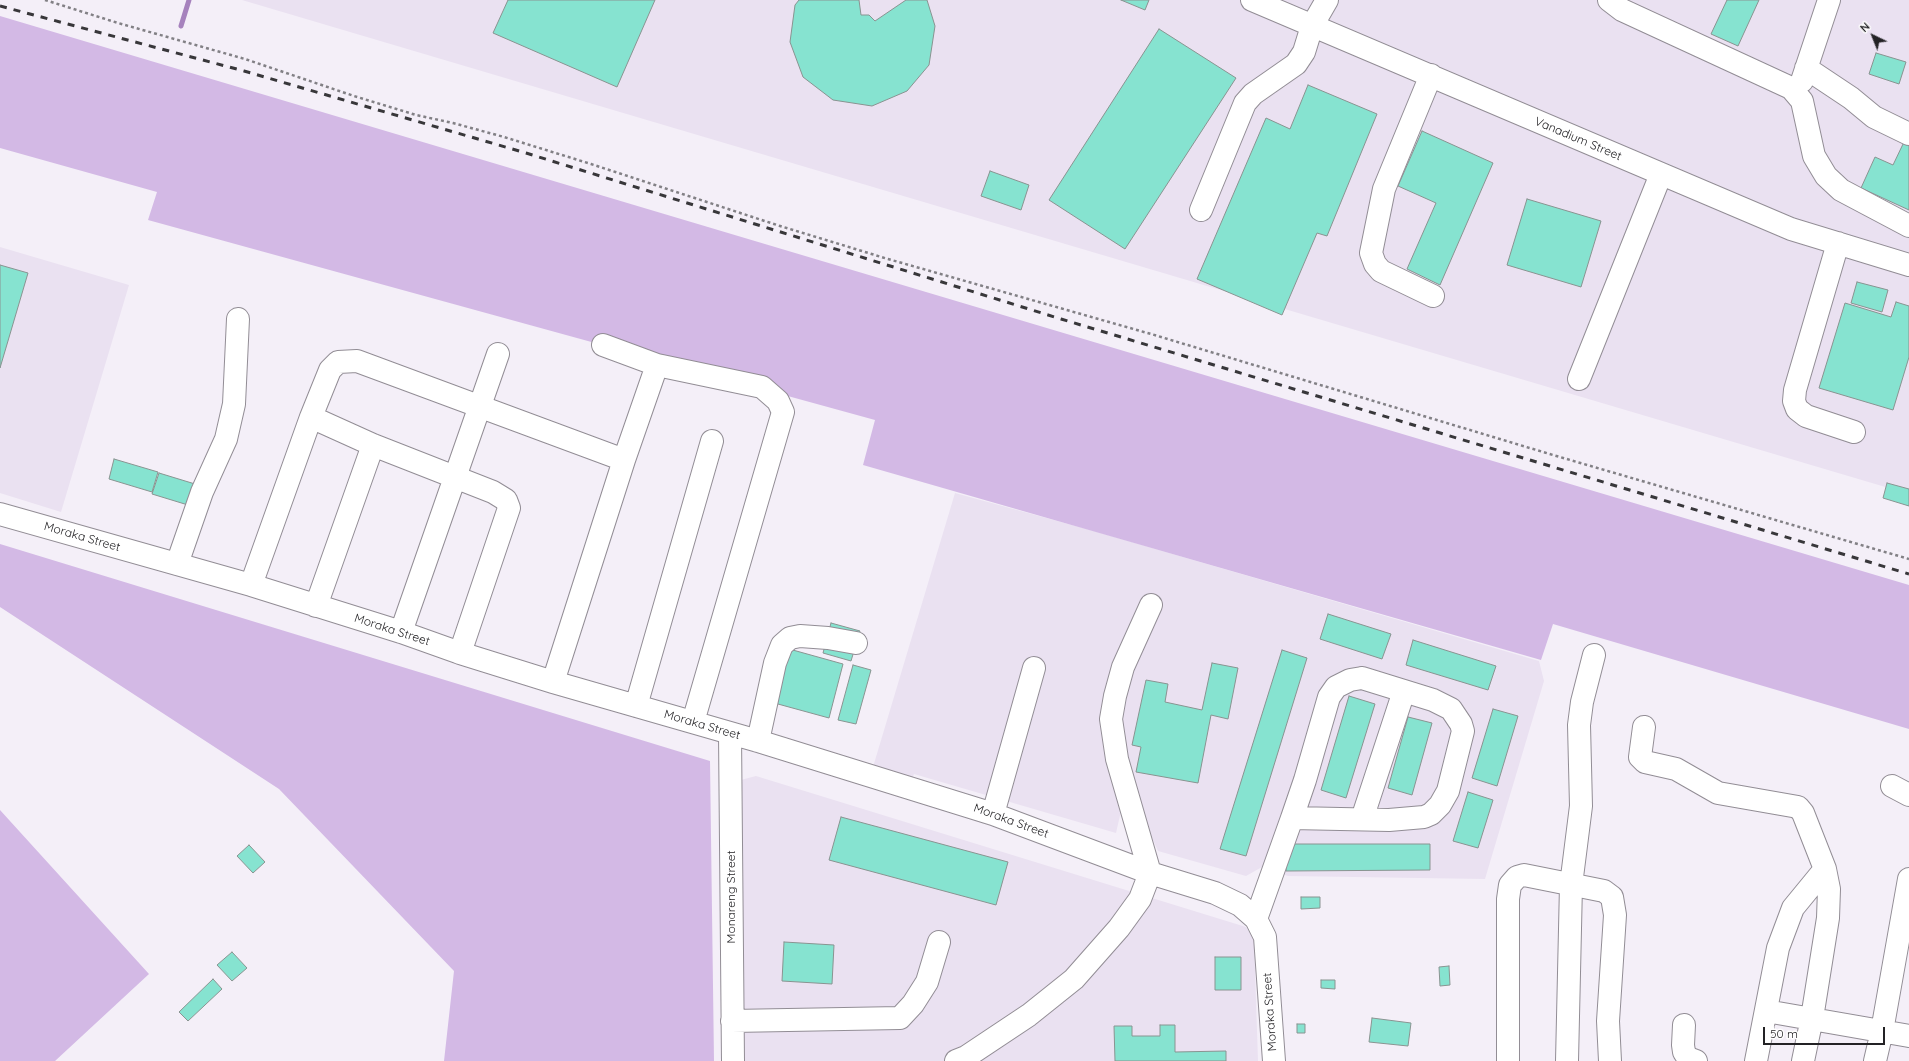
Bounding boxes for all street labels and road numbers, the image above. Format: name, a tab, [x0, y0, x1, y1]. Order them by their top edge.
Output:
street label: Vanadium Street	[1532, 114, 1624, 164]
street label: Moraka Street	[42, 519, 122, 555]
street label: Moraka Street	[352, 611, 432, 649]
street label: Moraka Street	[662, 707, 742, 743]
street label: Moraka Street	[972, 801, 1050, 841]
street label: Monareng Street	[724, 850, 738, 944]
street label: Moraka Street	[1260, 972, 1280, 1052]

